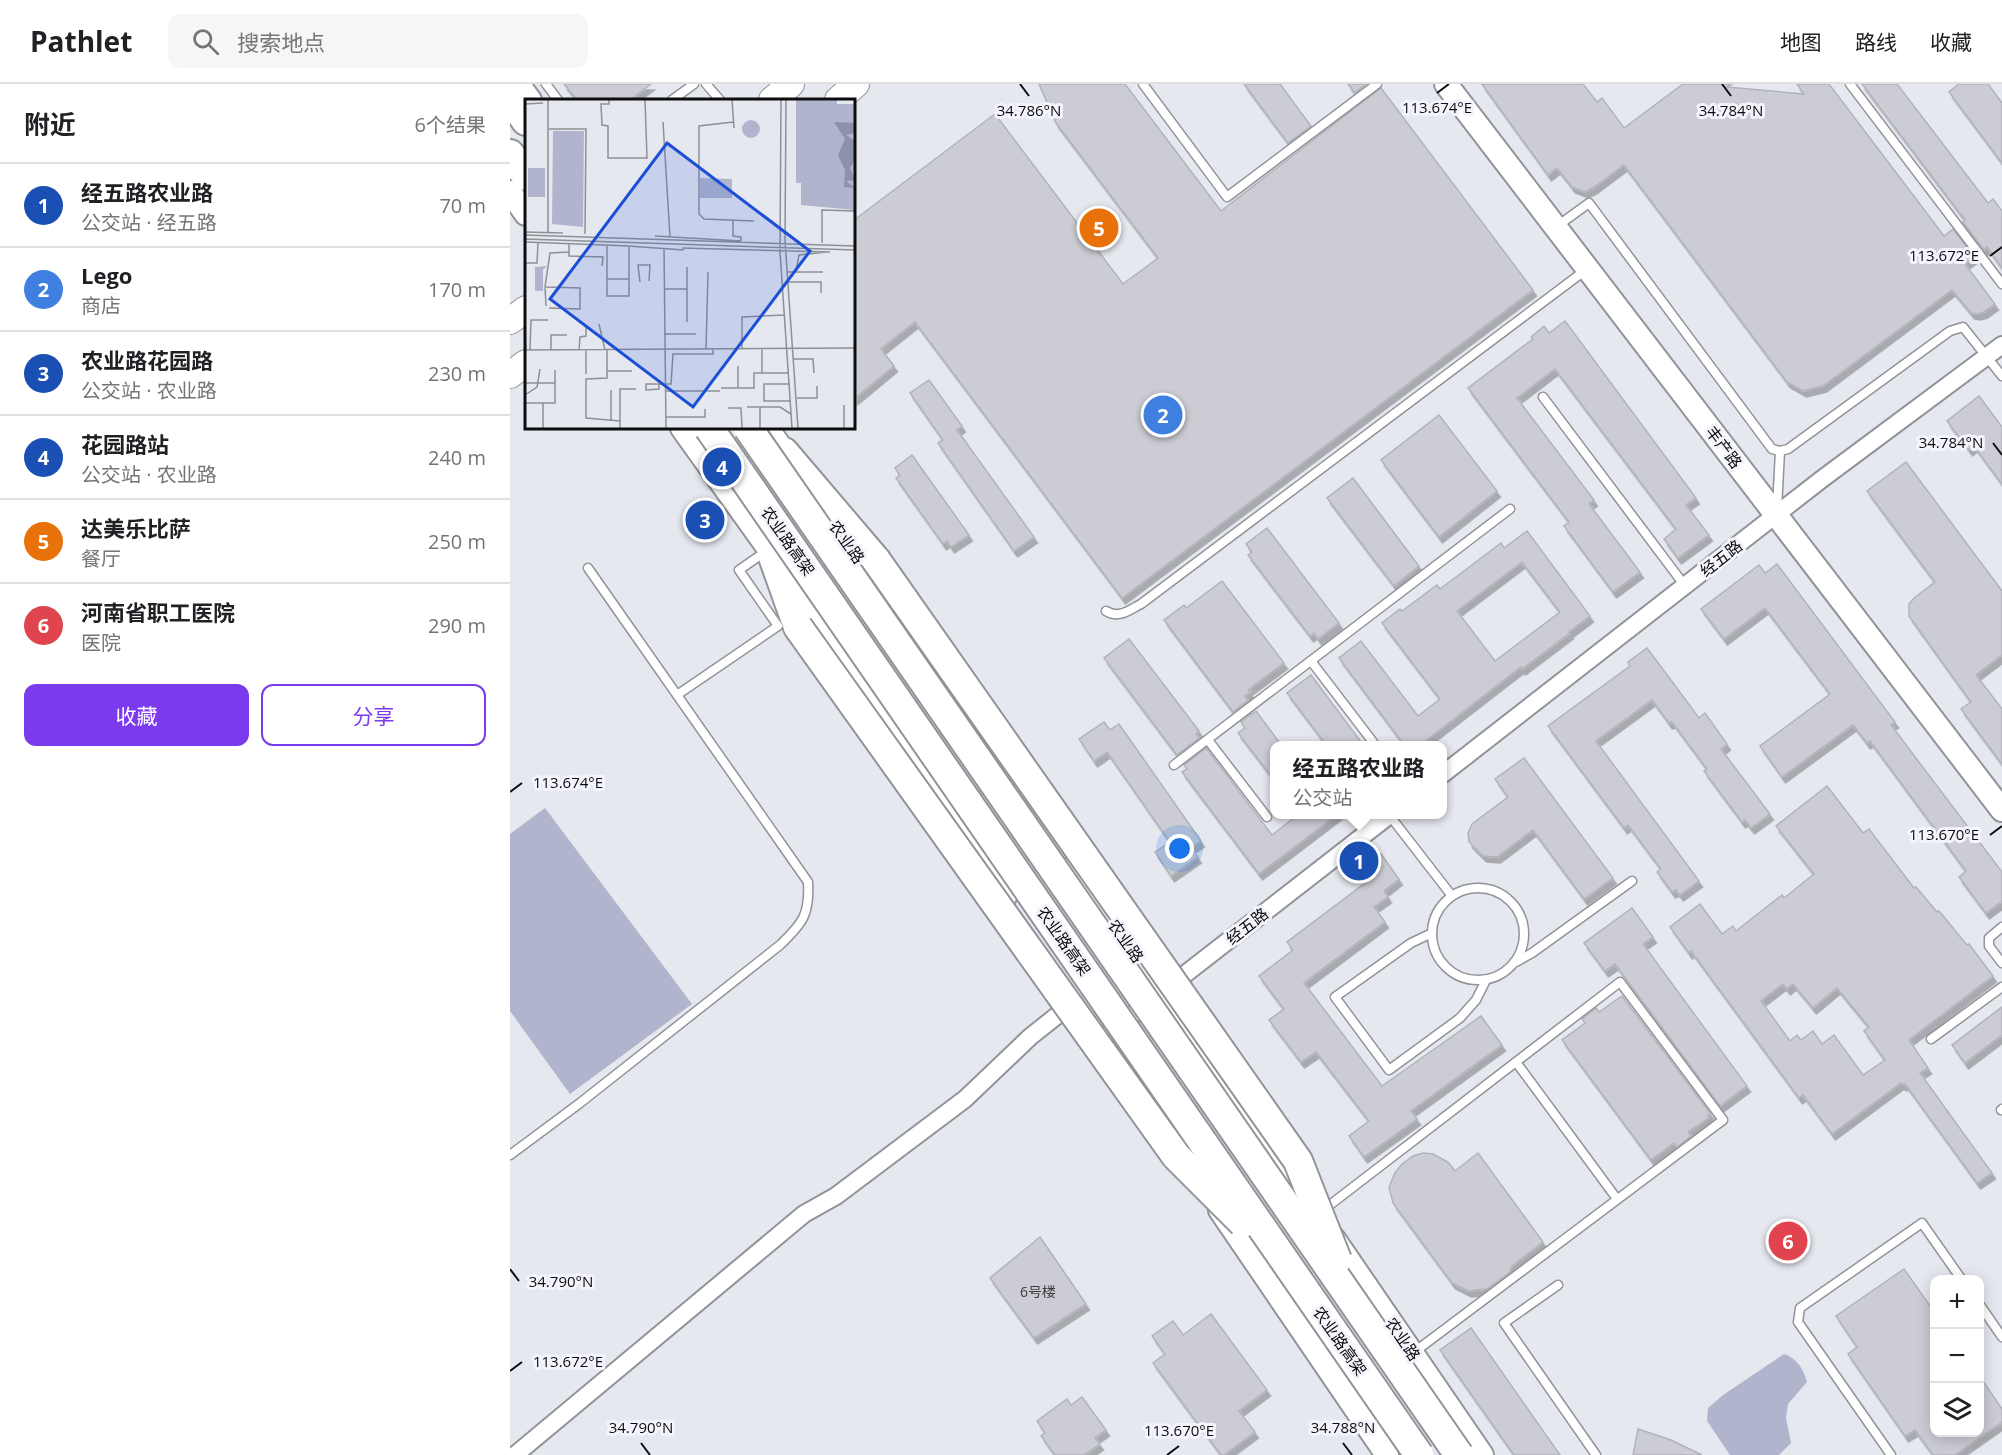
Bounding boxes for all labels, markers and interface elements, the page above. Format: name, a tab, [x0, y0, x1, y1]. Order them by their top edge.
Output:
search box	[168, 14, 588, 68]
text: Pathlet	[30, 22, 132, 60]
icon: search	[189, 25, 222, 58]
text: 搜索地点	[237, 27, 325, 57]
text: 地图	[1780, 28, 1822, 56]
text: 路线	[1855, 28, 1897, 56]
text: 收藏	[1930, 28, 1972, 56]
text: 113.674°E	[1402, 97, 1472, 117]
inset map	[525, 99, 855, 429]
text: 34.786°N	[997, 100, 1061, 120]
text: 34.784°N	[1699, 100, 1763, 120]
text: 附近	[24, 106, 76, 142]
text: 6个结果	[415, 111, 486, 138]
text: 经五路农业路	[81, 177, 213, 207]
text: 1	[38, 192, 49, 219]
text: 70 m	[439, 192, 486, 219]
pin: 5	[1080, 206, 1118, 250]
text: 公交站 · 经五路	[81, 209, 217, 236]
text: 113.672°E	[1909, 245, 1979, 265]
text: Lego	[81, 260, 132, 290]
text: 2	[38, 276, 49, 303]
text: 170 m	[428, 276, 486, 303]
text: 商店	[81, 292, 121, 319]
text: 农业路花园路	[81, 345, 213, 375]
text: 3	[38, 360, 49, 387]
text: 230 m	[428, 360, 486, 387]
text: 公交站 · 农业路	[81, 377, 217, 404]
pin: 2	[1144, 392, 1182, 438]
street label: 丰产路	[1701, 421, 1747, 473]
text: 花园路站	[81, 429, 169, 459]
text: 34.784°N	[1919, 432, 1983, 452]
text: 4	[38, 444, 49, 471]
text: 240 m	[428, 444, 486, 471]
pin: 4	[702, 444, 742, 490]
text: 公交站 · 农业路	[81, 461, 217, 488]
pin: 3	[686, 498, 724, 542]
street label: 农业路高架	[756, 502, 820, 580]
text: 达美乐比萨	[81, 513, 191, 543]
street label: 农业路	[824, 516, 870, 568]
text: 5	[38, 528, 49, 555]
text: 250 m	[428, 528, 486, 555]
street label: 经五路	[1695, 535, 1747, 581]
text: 餐厅	[81, 545, 121, 572]
text: 河南省职工医院	[81, 597, 235, 627]
text: 6	[38, 612, 49, 639]
text: 290 m	[428, 612, 486, 639]
text: 医院	[81, 629, 121, 656]
button: 收藏	[24, 684, 249, 746]
button: 分享	[261, 684, 486, 746]
popup	[1270, 741, 1447, 819]
text: 经五路农业路	[1292, 752, 1425, 782]
text: 113.674°E	[533, 772, 603, 792]
text: 公交站	[1292, 784, 1352, 811]
text: 113.670°E	[1909, 824, 1979, 844]
your location	[1165, 834, 1194, 863]
pin: 1	[1340, 838, 1378, 884]
street label: 农业路高架	[1032, 902, 1096, 980]
street label: 经五路	[1221, 903, 1273, 949]
street label: 农业路	[1103, 915, 1149, 967]
pin: 6	[1768, 1218, 1808, 1264]
text: 34.790°N	[529, 1271, 593, 1291]
map controls	[1930, 1275, 1984, 1437]
button: +	[1930, 1275, 1984, 1329]
house number: 6号楼	[1020, 1282, 1056, 1301]
street label: 农业路高架	[1308, 1302, 1372, 1380]
street label: 农业路	[1380, 1313, 1426, 1365]
button: −	[1930, 1329, 1984, 1383]
text: 113.672°E	[533, 1351, 603, 1371]
button: layers	[1930, 1383, 1984, 1437]
text: 34.790°N	[609, 1417, 673, 1437]
text: 34.788°N	[1311, 1417, 1375, 1437]
text: 113.670°E	[1144, 1420, 1214, 1440]

